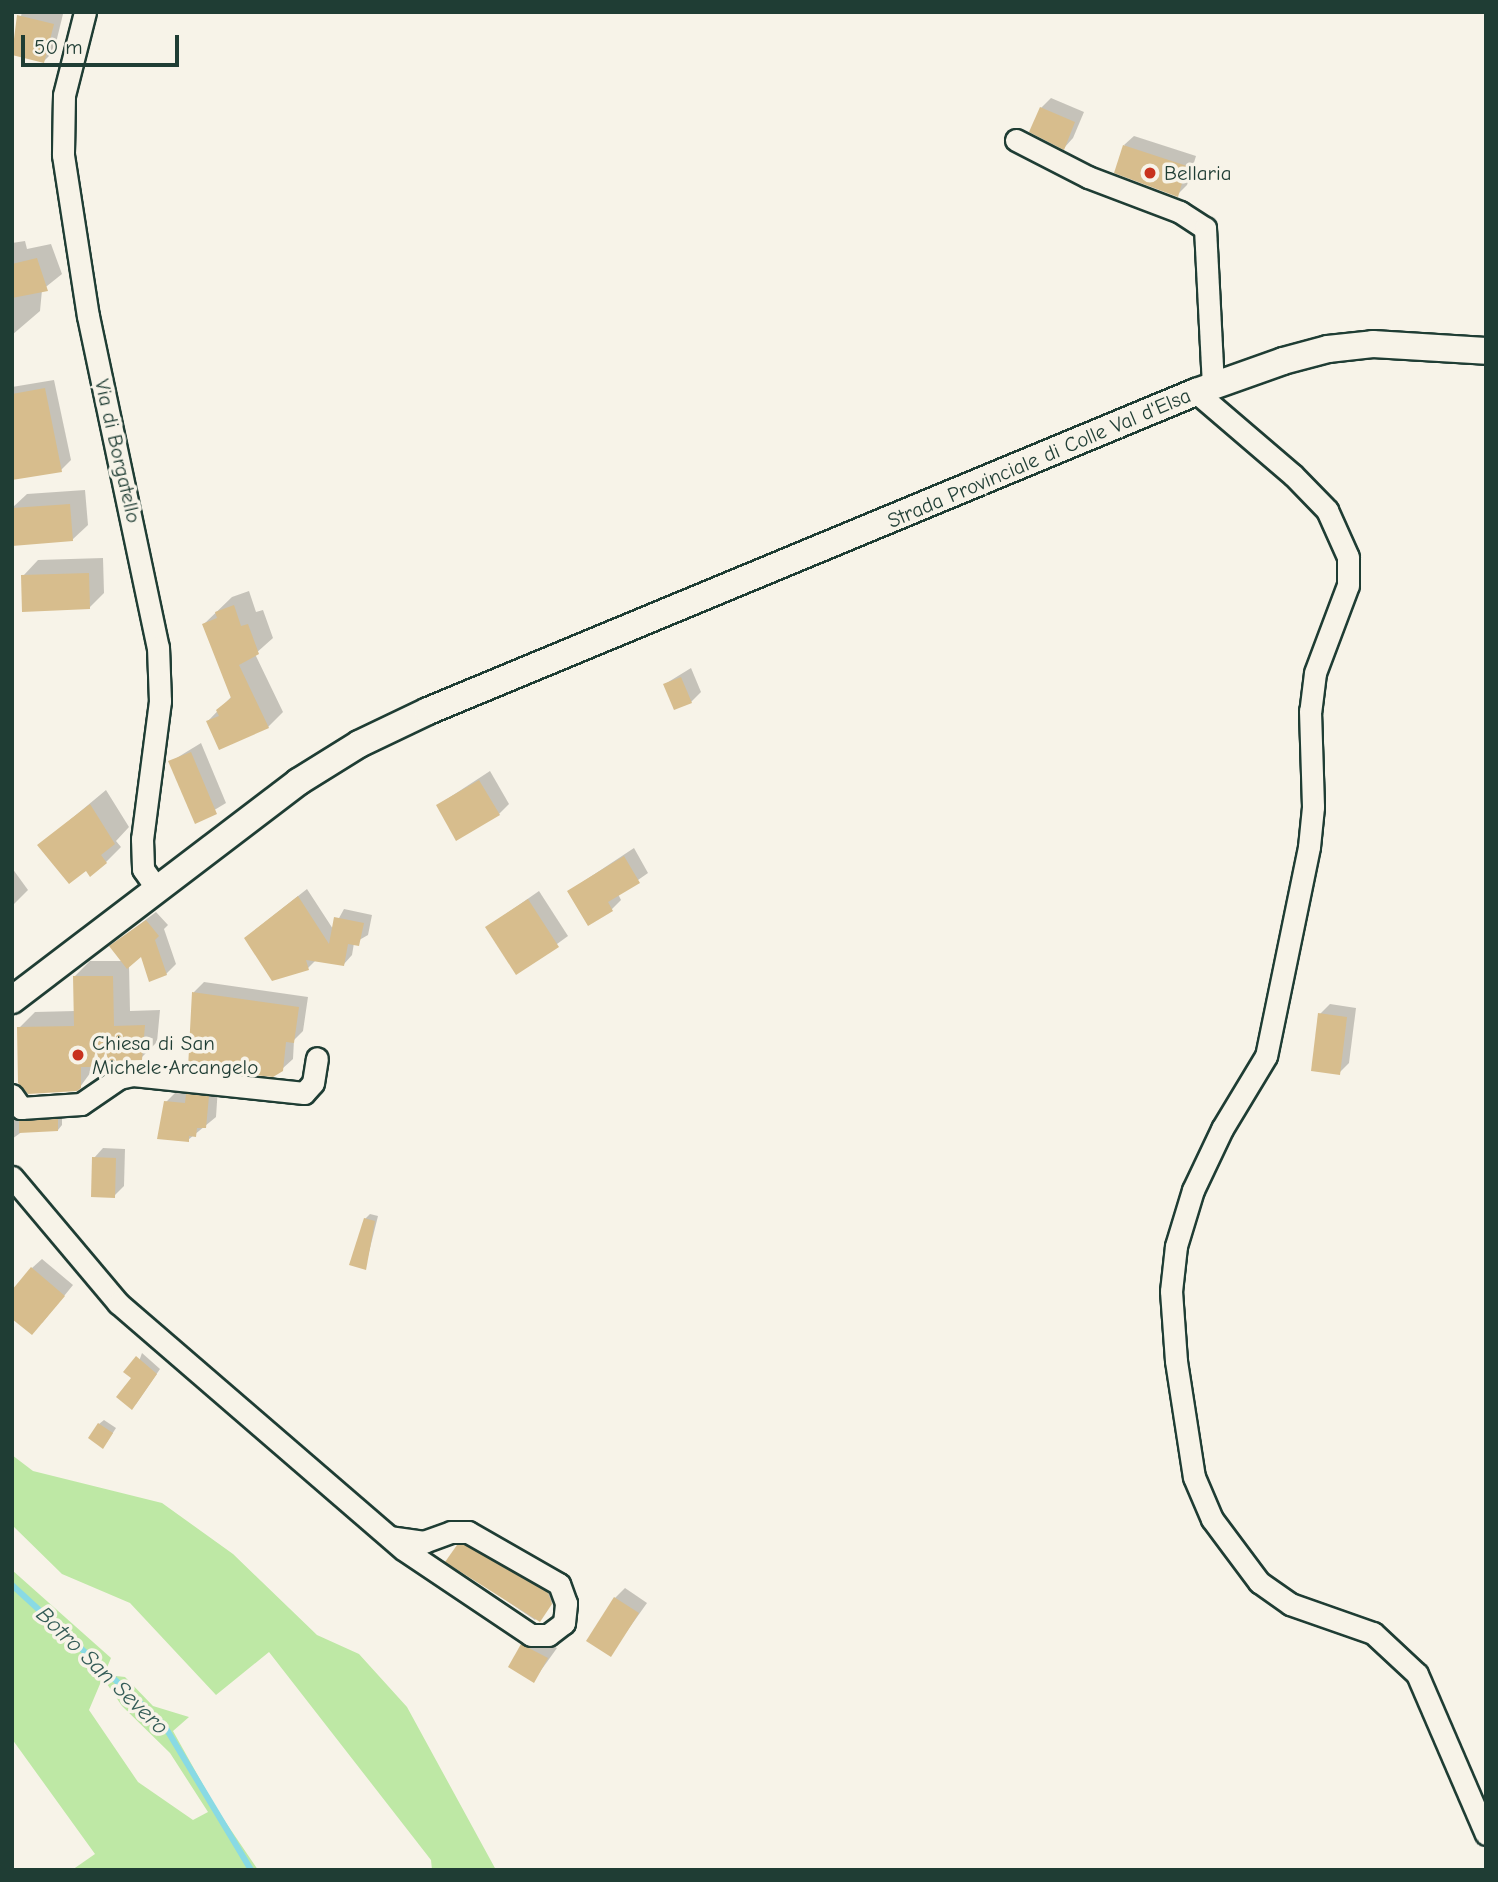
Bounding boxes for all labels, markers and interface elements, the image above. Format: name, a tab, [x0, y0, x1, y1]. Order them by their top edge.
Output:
scale bar	[24, 21, 182, 65]
text: 50 m	[34, 35, 83, 59]
place label: Bellaria	[1164, 160, 1232, 186]
marker: Bellaria	[1142, 165, 1158, 181]
street label: Via di Borgatello	[89, 377, 147, 525]
street label: Strada Provinciale di Colle Val d'Elsa	[884, 382, 1194, 534]
place label: Chiesa di San Michele Arcangelo	[92, 1030, 258, 1080]
marker: Chiesa di San Michele Arcangelo	[70, 1047, 86, 1063]
water label: Botro San Severo	[30, 1601, 174, 1741]

